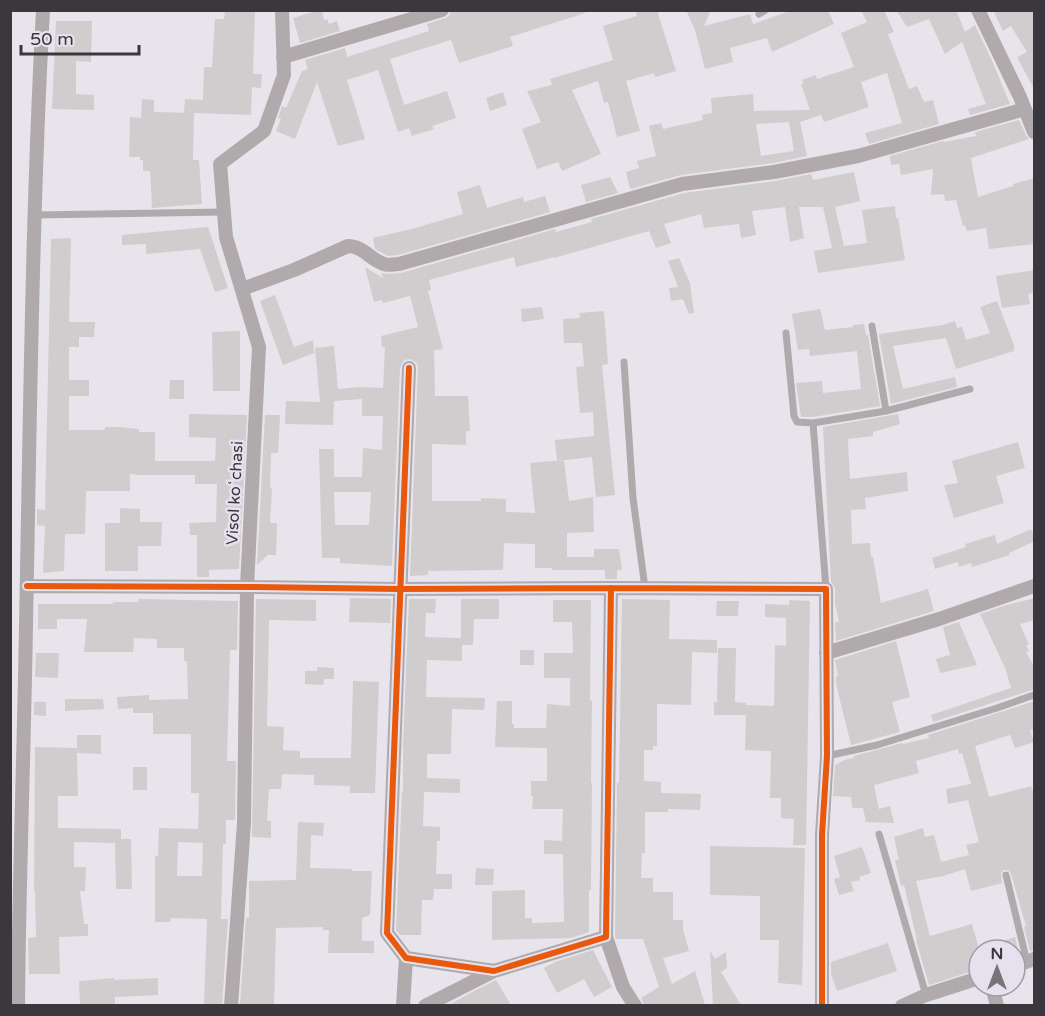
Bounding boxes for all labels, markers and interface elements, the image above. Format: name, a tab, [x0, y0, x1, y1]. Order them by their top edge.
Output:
scale bar	[21, 18, 140, 56]
text: 50 m	[30, 28, 74, 50]
street label: Visol koʻchasi	[222, 440, 248, 546]
north arrow	[967, 938, 1027, 998]
text: N	[991, 944, 1003, 964]

